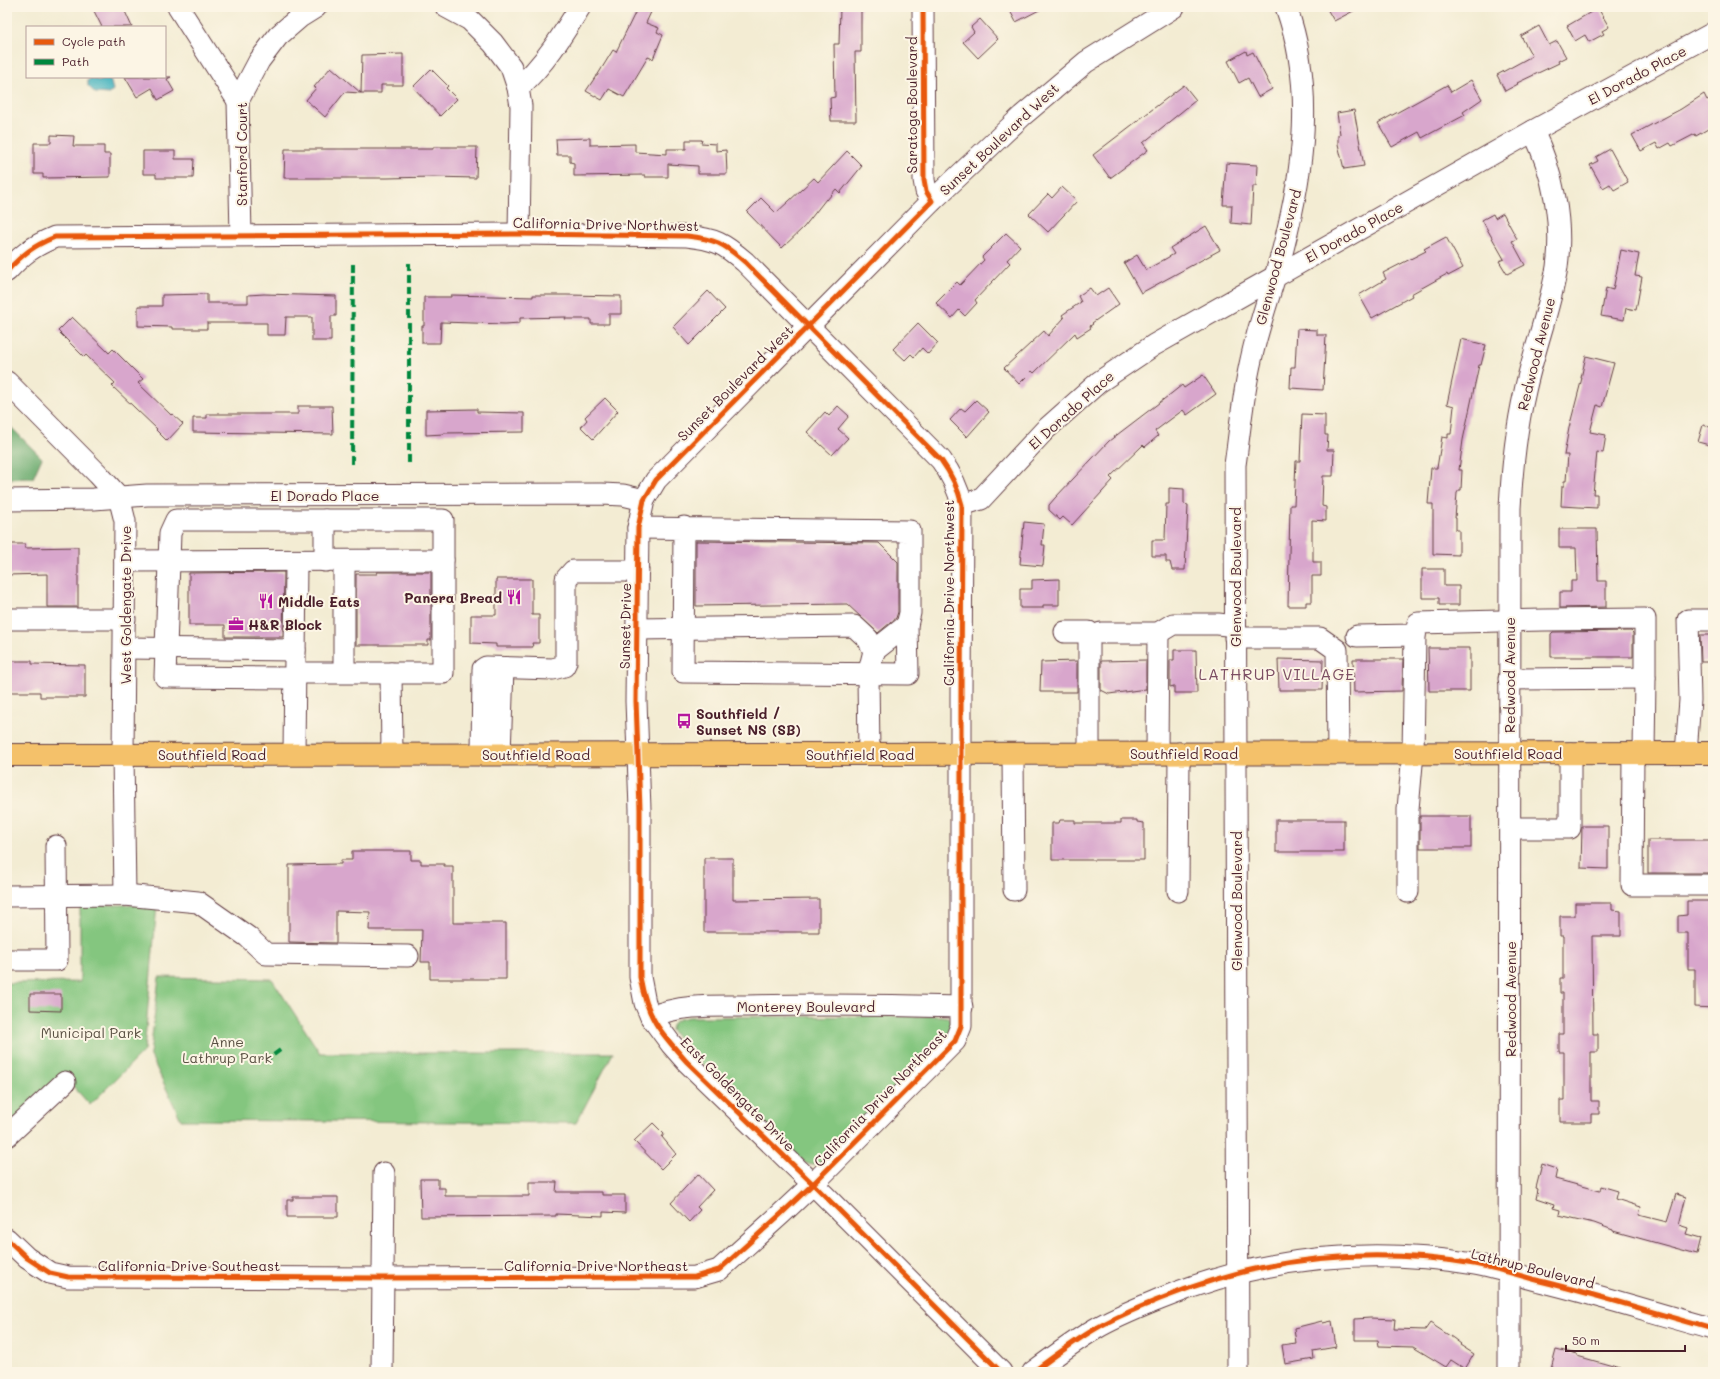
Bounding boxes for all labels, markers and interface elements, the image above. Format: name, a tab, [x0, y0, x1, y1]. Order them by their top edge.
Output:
legend	[26, 26, 166, 78]
text: Cycle path	[62, 33, 125, 49]
street label: Saratoga Boulevard	[902, 36, 921, 174]
street label: El Dorado Place	[1584, 41, 1690, 109]
text: Path	[62, 53, 89, 69]
street label: Sunset Boulevard West	[935, 79, 1063, 199]
street label: Stanford Court	[232, 102, 251, 206]
street label: Glenwood Boulevard	[1251, 187, 1305, 327]
street label: El Dorado Place	[1302, 197, 1406, 267]
street label: California Drive Northwest	[513, 213, 699, 235]
street label: Redwood Avenue	[1513, 296, 1559, 412]
street label: Sunset Boulevard West	[673, 321, 797, 445]
street label: El Dorado Place	[1024, 366, 1118, 454]
street label: El Dorado Place	[270, 486, 380, 505]
street label: California Drive Northwest	[939, 500, 958, 686]
street label: Glenwood Boulevard	[1226, 507, 1245, 647]
street label: West Goldengate Drive	[116, 525, 135, 685]
street label: Sunset Drive	[615, 583, 635, 669]
place label: Panera Bread	[404, 588, 502, 607]
restaurant icon: Panera Bread	[505, 588, 523, 606]
restaurant icon: Middle Eats	[257, 592, 275, 610]
place label: Middle Eats	[278, 592, 360, 611]
office icon: H&R Block	[227, 615, 245, 633]
place label: H&R Block	[248, 615, 322, 634]
street label: Redwood Avenue	[1500, 617, 1519, 733]
district label: LATHRUP VILLAGE	[1199, 663, 1355, 684]
place label: Southfield / Sunset NS (SB)	[696, 704, 801, 739]
bus stop icon: Southfield / Sunset NS (SB)	[675, 712, 693, 730]
street label: Southfield Road	[1130, 744, 1238, 763]
street label: Southfield Road	[1454, 744, 1562, 763]
street label: Southfield Road	[158, 745, 266, 764]
street label: Southfield Road	[482, 745, 590, 764]
street label: Southfield Road	[806, 745, 914, 764]
street label: Glenwood Boulevard	[1227, 831, 1246, 971]
street label: Redwood Avenue	[1501, 941, 1520, 1057]
street label: Monterey Boulevard	[737, 997, 875, 1016]
park label: Municipal Park	[41, 1023, 141, 1042]
street label: California Drive Northeast	[809, 1025, 951, 1171]
park label: Anne Lathrup Park	[182, 1032, 272, 1067]
street label: East Goldengate Drive	[677, 1033, 799, 1155]
street label: Lathrup Boulevard	[1469, 1243, 1597, 1293]
street label: California Drive Southeast	[98, 1256, 280, 1275]
street label: California Drive Northeast	[504, 1256, 688, 1275]
scale bar	[1566, 1327, 1685, 1353]
text: 50 m	[1572, 1332, 1600, 1348]

